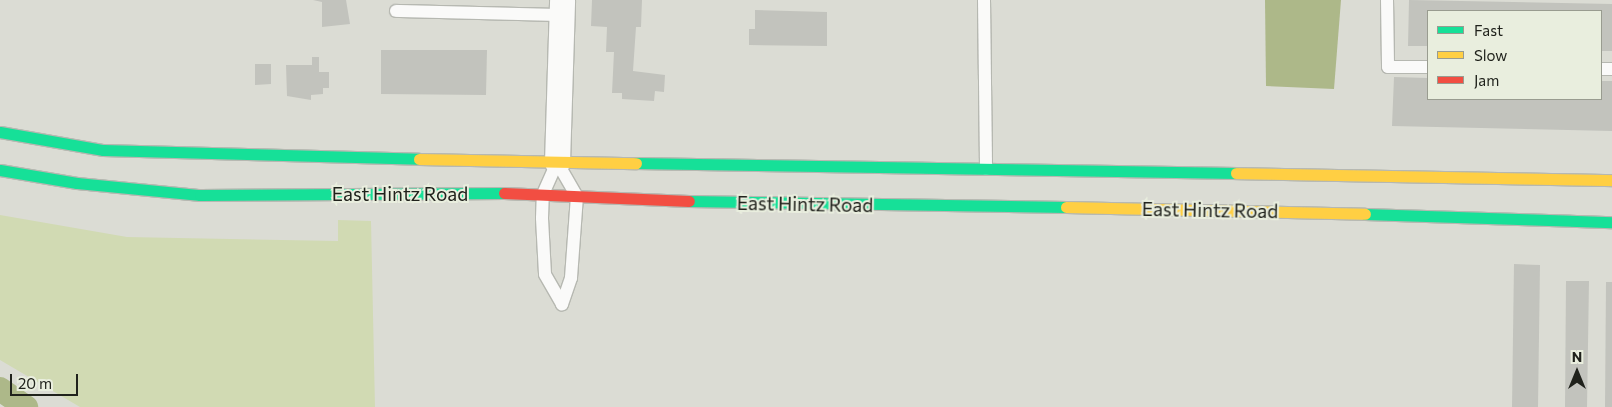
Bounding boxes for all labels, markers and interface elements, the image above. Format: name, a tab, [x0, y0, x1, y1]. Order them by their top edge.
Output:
legend	[1427, 10, 1602, 100]
text: Fast	[1474, 21, 1503, 39]
text: Slow	[1474, 46, 1507, 64]
text: Jam	[1474, 71, 1499, 89]
street label: East Hintz Road	[332, 183, 468, 205]
street label: East Hintz Road	[737, 191, 873, 217]
street label: East Hintz Road	[1142, 197, 1278, 223]
north arrow	[1552, 347, 1602, 397]
text: N	[1572, 348, 1582, 365]
scale bar	[12, 364, 80, 396]
text: 20 m	[18, 374, 52, 392]

